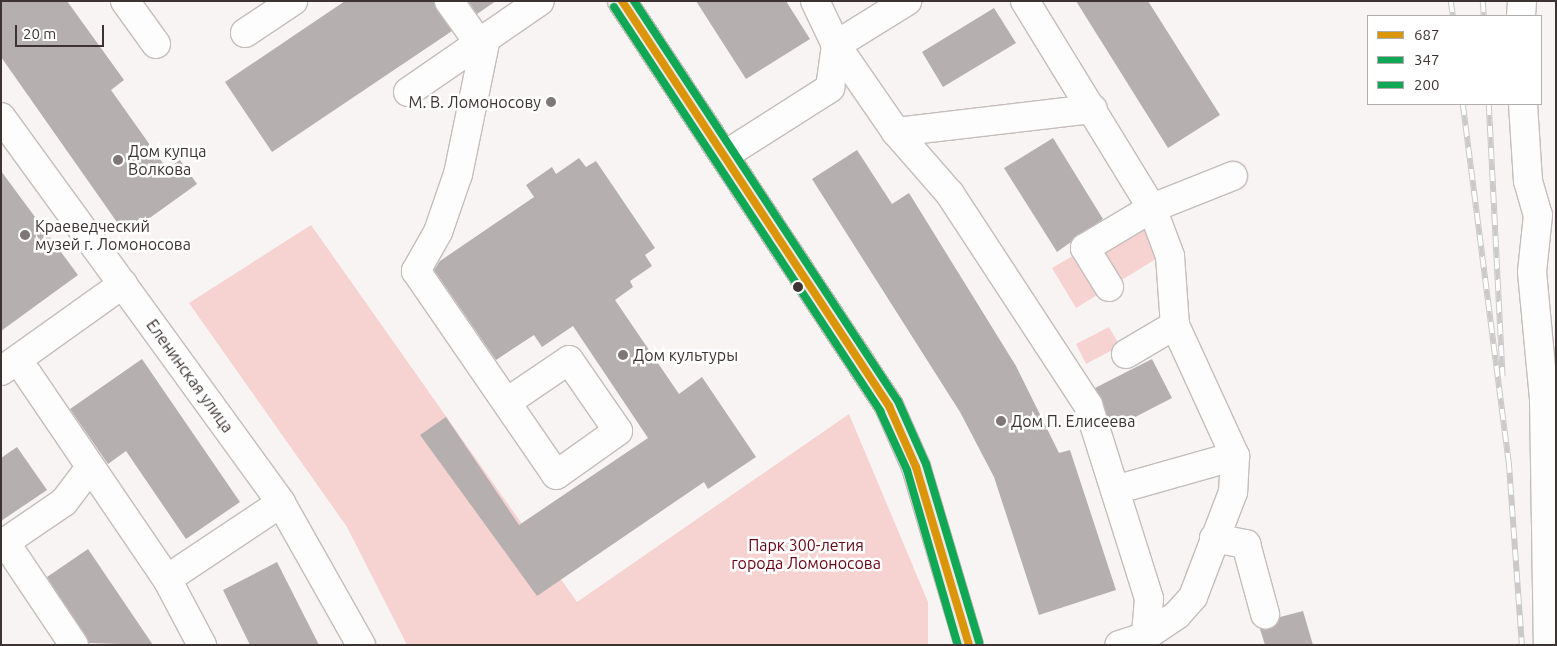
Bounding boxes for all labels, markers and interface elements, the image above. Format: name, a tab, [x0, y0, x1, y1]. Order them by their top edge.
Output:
scale bar	[18, 15, 106, 47]
legend	[1367, 15, 1542, 105]
text: 20 m	[23, 25, 56, 42]
text: 687	[1414, 26, 1439, 43]
text: 347	[1414, 51, 1439, 68]
text: 200	[1414, 76, 1439, 93]
place label: М. В. Ломоносову	[408, 92, 541, 112]
marker: М. В. Ломоносову	[545, 96, 557, 108]
place label: Дом купца Волкова	[128, 141, 207, 179]
marker: Дом купца Волкова	[112, 154, 124, 166]
place label: Краеведческий музей г. Ломоносова	[35, 216, 191, 254]
marker: Краеведческий музей г. Ломоносова	[19, 229, 31, 241]
unlabelled marker	[793, 282, 803, 292]
street label: Еленинская улица	[142, 316, 238, 436]
place label: Дом культуры	[633, 345, 738, 365]
marker: Дом культуры	[617, 349, 629, 361]
place label: Дом П. Елисеева	[1011, 411, 1135, 431]
marker: Дом П. Елисеева	[995, 415, 1007, 427]
park label: Парк 300-летия города Ломоносова	[731, 535, 881, 573]

